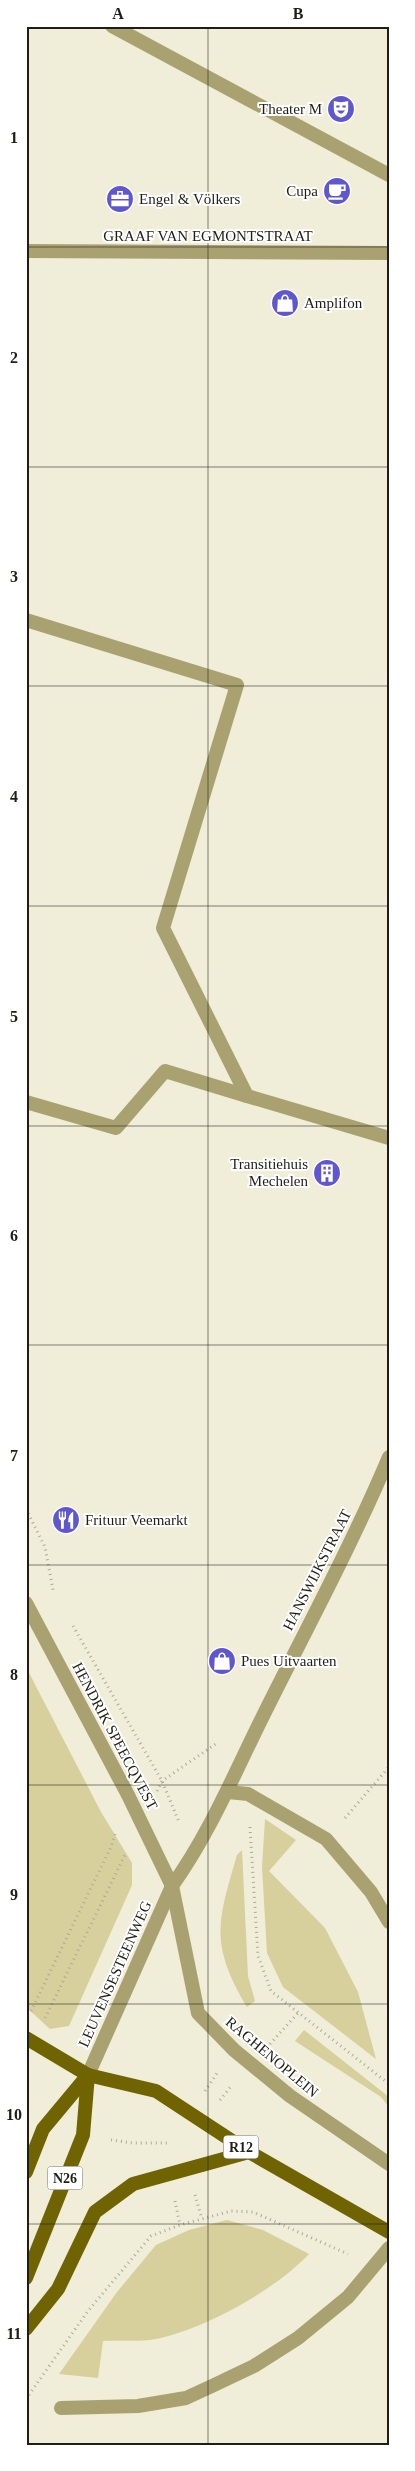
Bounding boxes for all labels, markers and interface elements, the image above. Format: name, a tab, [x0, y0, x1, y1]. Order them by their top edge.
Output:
text: A	[112, 5, 124, 22]
text: B	[293, 5, 304, 22]
theatre icon: Theater M	[326, 94, 356, 124]
place label: Theater M	[259, 101, 322, 117]
text: 1	[10, 129, 18, 146]
cafe icon: Cupa	[322, 176, 352, 206]
place label: Cupa	[286, 183, 318, 199]
office icon: Engel & Völkers	[105, 184, 135, 214]
place label: Engel & Völkers	[139, 191, 241, 207]
street label: GRAAF VAN EGMONTSTRAAT	[103, 228, 313, 244]
shop icon: Amplifon	[270, 288, 300, 318]
place label: Amplifon	[304, 295, 363, 311]
text: 2	[10, 349, 18, 366]
text: 3	[10, 568, 18, 585]
text: 4	[10, 788, 18, 805]
text: 5	[10, 1008, 18, 1025]
place label: Transitiehuis Mechelen	[230, 1156, 308, 1189]
building icon: Transitiehuis Mechelen	[312, 1158, 342, 1188]
text: 6	[10, 1227, 18, 1244]
text: 7	[10, 1447, 18, 1464]
restaurant icon: Frituur Veemarkt	[51, 1505, 81, 1535]
street label: HANSWIJKSTRAAT	[280, 1507, 354, 1633]
place label: Frituur Veemarkt	[85, 1512, 188, 1528]
shop icon: Pues Uitvaarten	[207, 1646, 237, 1676]
place label: Pues Uitvaarten	[241, 1653, 337, 1669]
street label: HENDRIK SPEECQVEST	[69, 1660, 161, 1812]
text: 8	[10, 1666, 18, 1683]
text: 9	[10, 1886, 18, 1903]
street label: LEUVENSESTEENWEG	[75, 1898, 155, 2050]
street label: RAGHENOPLEIN	[222, 2014, 322, 2100]
text: 10	[6, 2106, 22, 2123]
road number: R12	[224, 2136, 258, 2158]
road number: N26	[48, 2166, 82, 2190]
text: 11	[6, 2325, 22, 2342]

